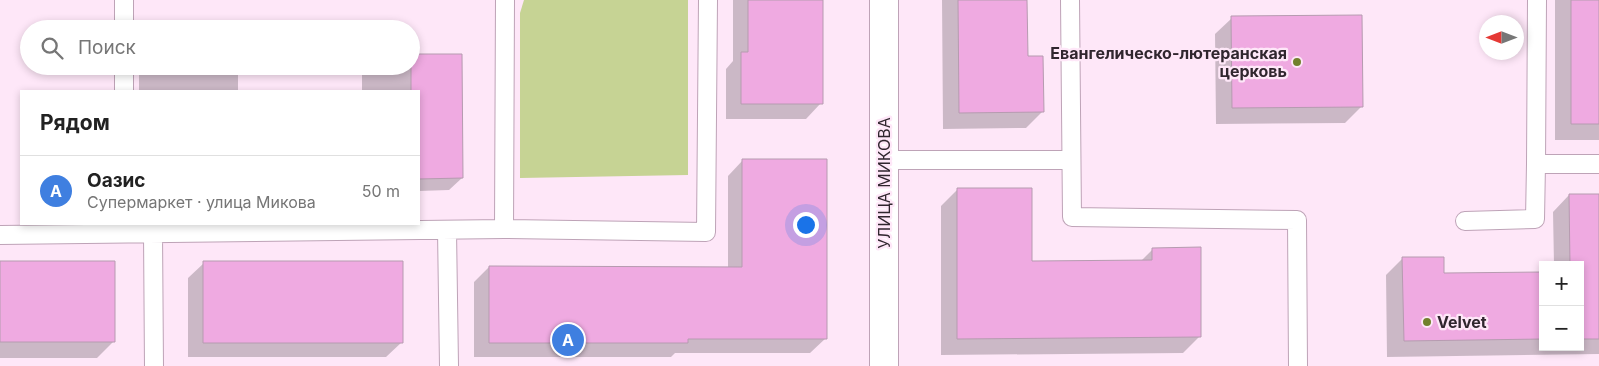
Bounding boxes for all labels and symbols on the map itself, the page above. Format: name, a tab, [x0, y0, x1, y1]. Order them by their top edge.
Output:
north arrow	[1479, 15, 1524, 60]
place label: Евангелическо-лютеранская церковь	[1050, 43, 1287, 81]
marker: Евангелическо-лютеранская церковь	[1291, 56, 1303, 68]
street label: УЛИЦА МИКОВА	[874, 117, 894, 249]
your location	[793, 212, 819, 238]
place label: Velvet	[1437, 312, 1487, 332]
marker: Velvet	[1421, 316, 1433, 328]
pin: A	[552, 321, 584, 359]

